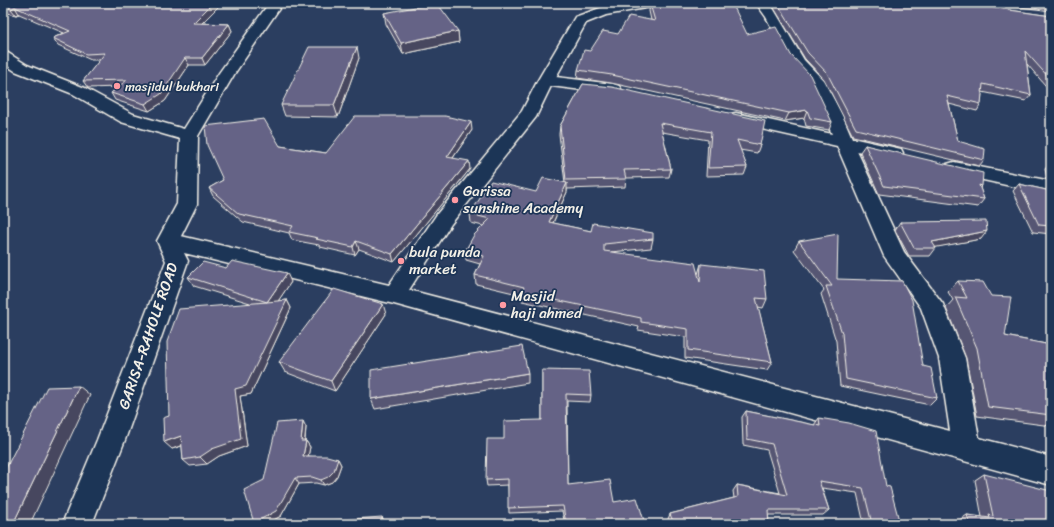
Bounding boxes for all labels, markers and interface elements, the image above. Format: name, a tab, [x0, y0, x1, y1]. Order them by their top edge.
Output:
place label: masjidul bukhari	[125, 75, 219, 98]
marker: masjidul bukhari	[112, 81, 122, 91]
place label: Garissa sunshine Academy	[462, 178, 583, 221]
marker: Garissa sunshine Academy	[450, 195, 460, 205]
place label: bula punda market	[409, 239, 481, 282]
marker: bula punda market	[396, 256, 406, 266]
street label: GARISA-RAHOLE ROAD	[111, 259, 185, 413]
place label: Masjid haji ahmed	[510, 283, 583, 326]
marker: Masjid haji ahmed	[498, 300, 508, 310]

